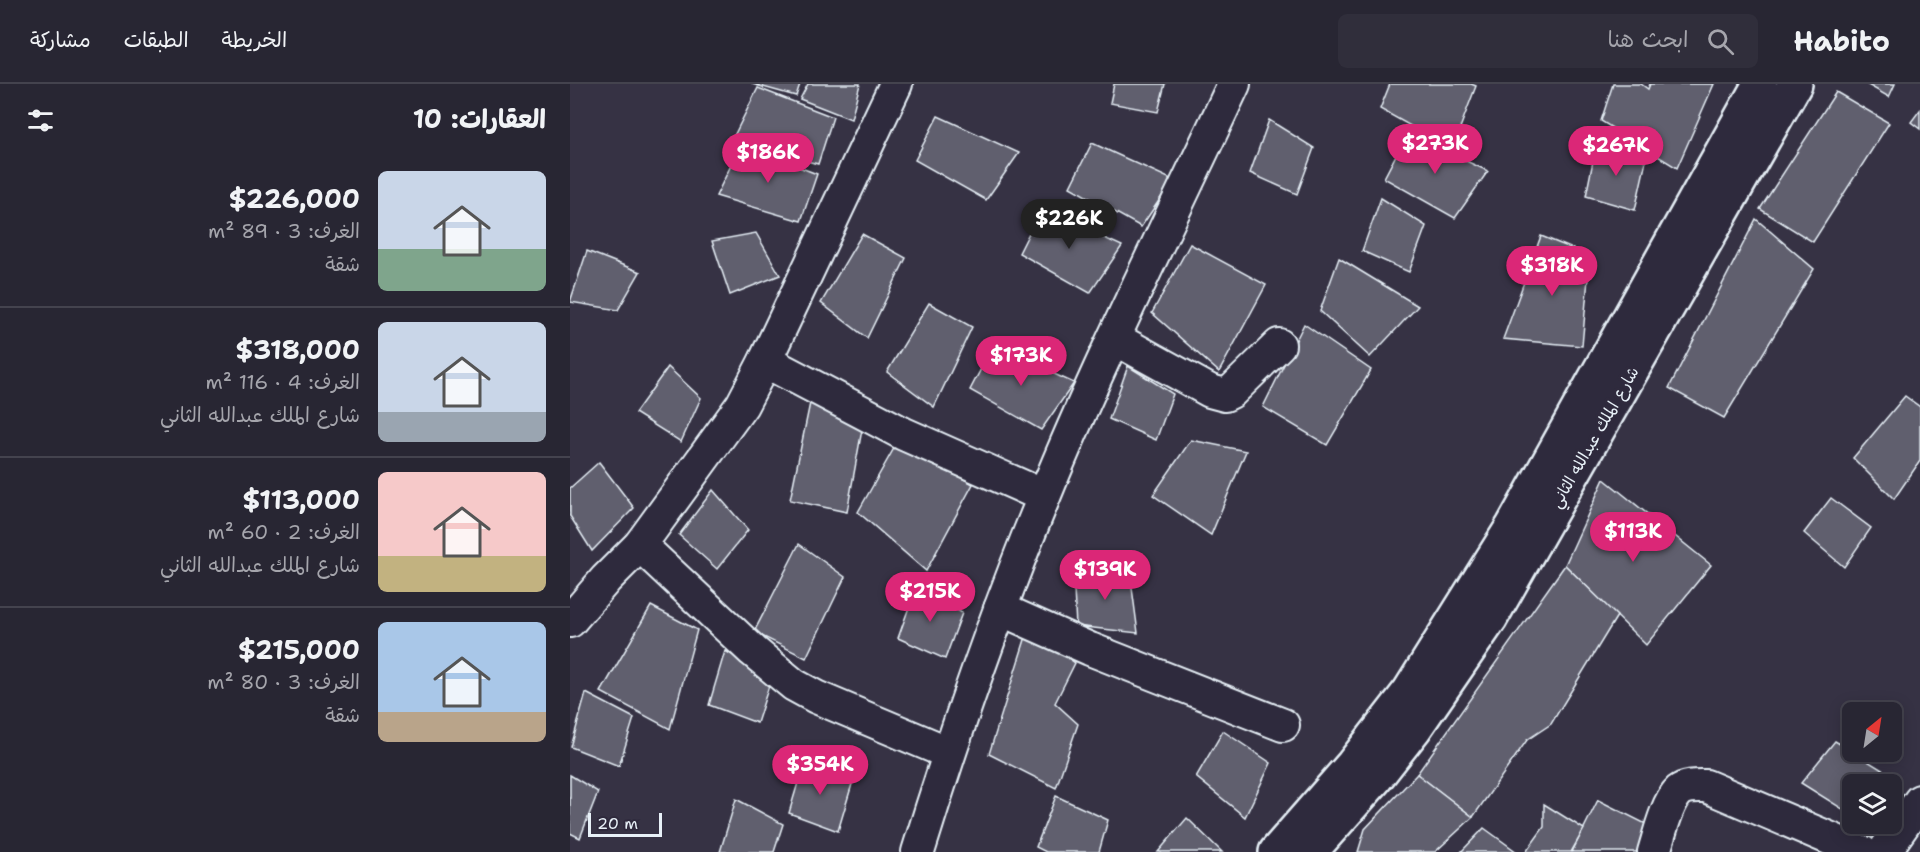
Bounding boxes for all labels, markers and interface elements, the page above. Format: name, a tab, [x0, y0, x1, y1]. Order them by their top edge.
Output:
search box	[1338, 14, 1758, 68]
text: Habito	[1794, 22, 1890, 60]
text: ابحث هنا	[1607, 25, 1689, 54]
icon: search	[1704, 25, 1737, 58]
text: مشاركة	[30, 26, 91, 54]
text: الطبقات	[124, 26, 189, 54]
text: الخريطة	[222, 26, 287, 54]
text: العقارات: 10	[413, 101, 546, 136]
icon: filters	[24, 104, 57, 137]
pin: $273K	[1393, 124, 1477, 175]
pin: $267K	[1574, 126, 1658, 177]
text: $273K	[1401, 130, 1469, 156]
text: $267K	[1582, 132, 1650, 158]
pin: $186K	[726, 133, 810, 184]
text: $186K	[736, 139, 800, 165]
text: $226,000	[229, 181, 360, 216]
icon: home	[426, 195, 498, 267]
pin: $226K	[1027, 199, 1111, 250]
text: $226K	[1035, 205, 1103, 231]
text: الغرف: 3 · 89 m²	[208, 218, 360, 244]
pin: $318K	[1510, 246, 1594, 297]
text: شقة	[325, 251, 360, 277]
text: $318K	[1520, 252, 1584, 278]
text: $318,000	[235, 332, 360, 367]
pin: $173K	[979, 336, 1063, 387]
text: $173K	[990, 342, 1052, 368]
icon: home	[426, 346, 498, 418]
street label: شارع الملك عبدالله الثاني	[1545, 363, 1647, 514]
text: الغرف: 4 · 116 m²	[206, 369, 360, 395]
text: شارع الملك عبدالله الثاني	[160, 402, 360, 428]
text: $113,000	[242, 482, 360, 517]
icon: home	[426, 496, 498, 568]
pin: $113K	[1591, 512, 1675, 563]
text: $113K	[1604, 518, 1662, 544]
text: الغرف: 2 · 60 m²	[207, 519, 360, 545]
pin: $139K	[1063, 550, 1147, 601]
text: شارع الملك عبدالله الثاني	[160, 552, 360, 578]
text: $139K	[1074, 556, 1136, 582]
pin: $215K	[888, 572, 972, 623]
text: $215K	[899, 578, 961, 604]
text: $215,000	[238, 632, 360, 667]
icon: home	[426, 646, 498, 718]
text: الغرف: 3 · 80 m²	[207, 669, 360, 695]
text: شقة	[325, 702, 360, 728]
north arrow	[1842, 702, 1902, 762]
map controls	[1842, 702, 1902, 834]
pin: $354K	[778, 745, 862, 796]
text: $354K	[786, 751, 854, 777]
button: layers	[1842, 774, 1902, 834]
scale bar	[588, 810, 662, 838]
text: 20 m	[597, 813, 638, 834]

